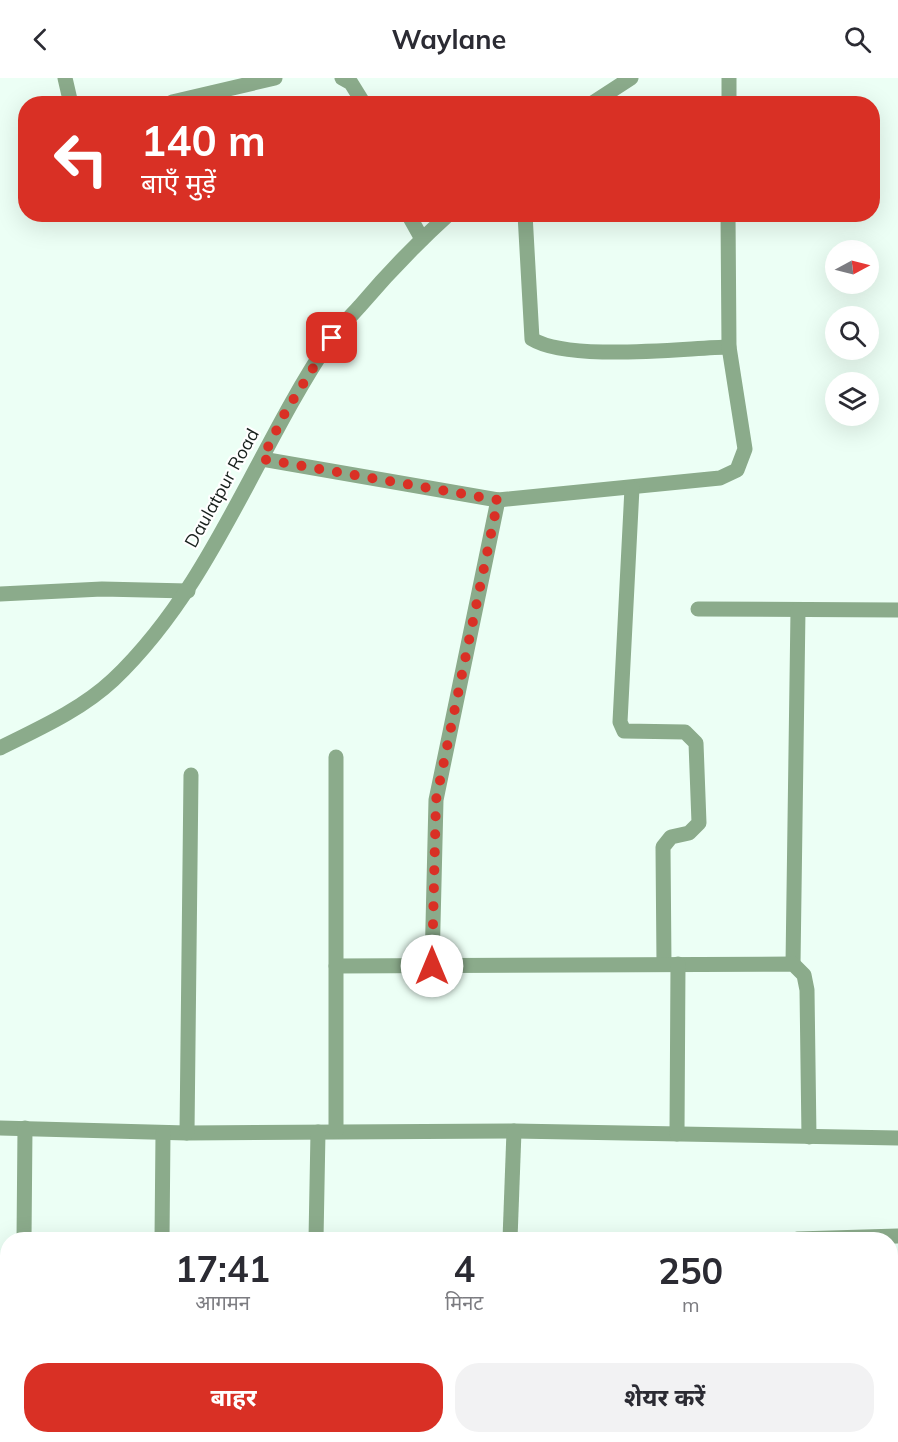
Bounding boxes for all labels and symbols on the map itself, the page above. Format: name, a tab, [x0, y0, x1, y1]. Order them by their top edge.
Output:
north arrow	[825, 240, 879, 294]
pin	[306, 312, 357, 363]
street label: Daulatpur Road	[179, 424, 264, 551]
position arrow	[400, 934, 464, 998]

